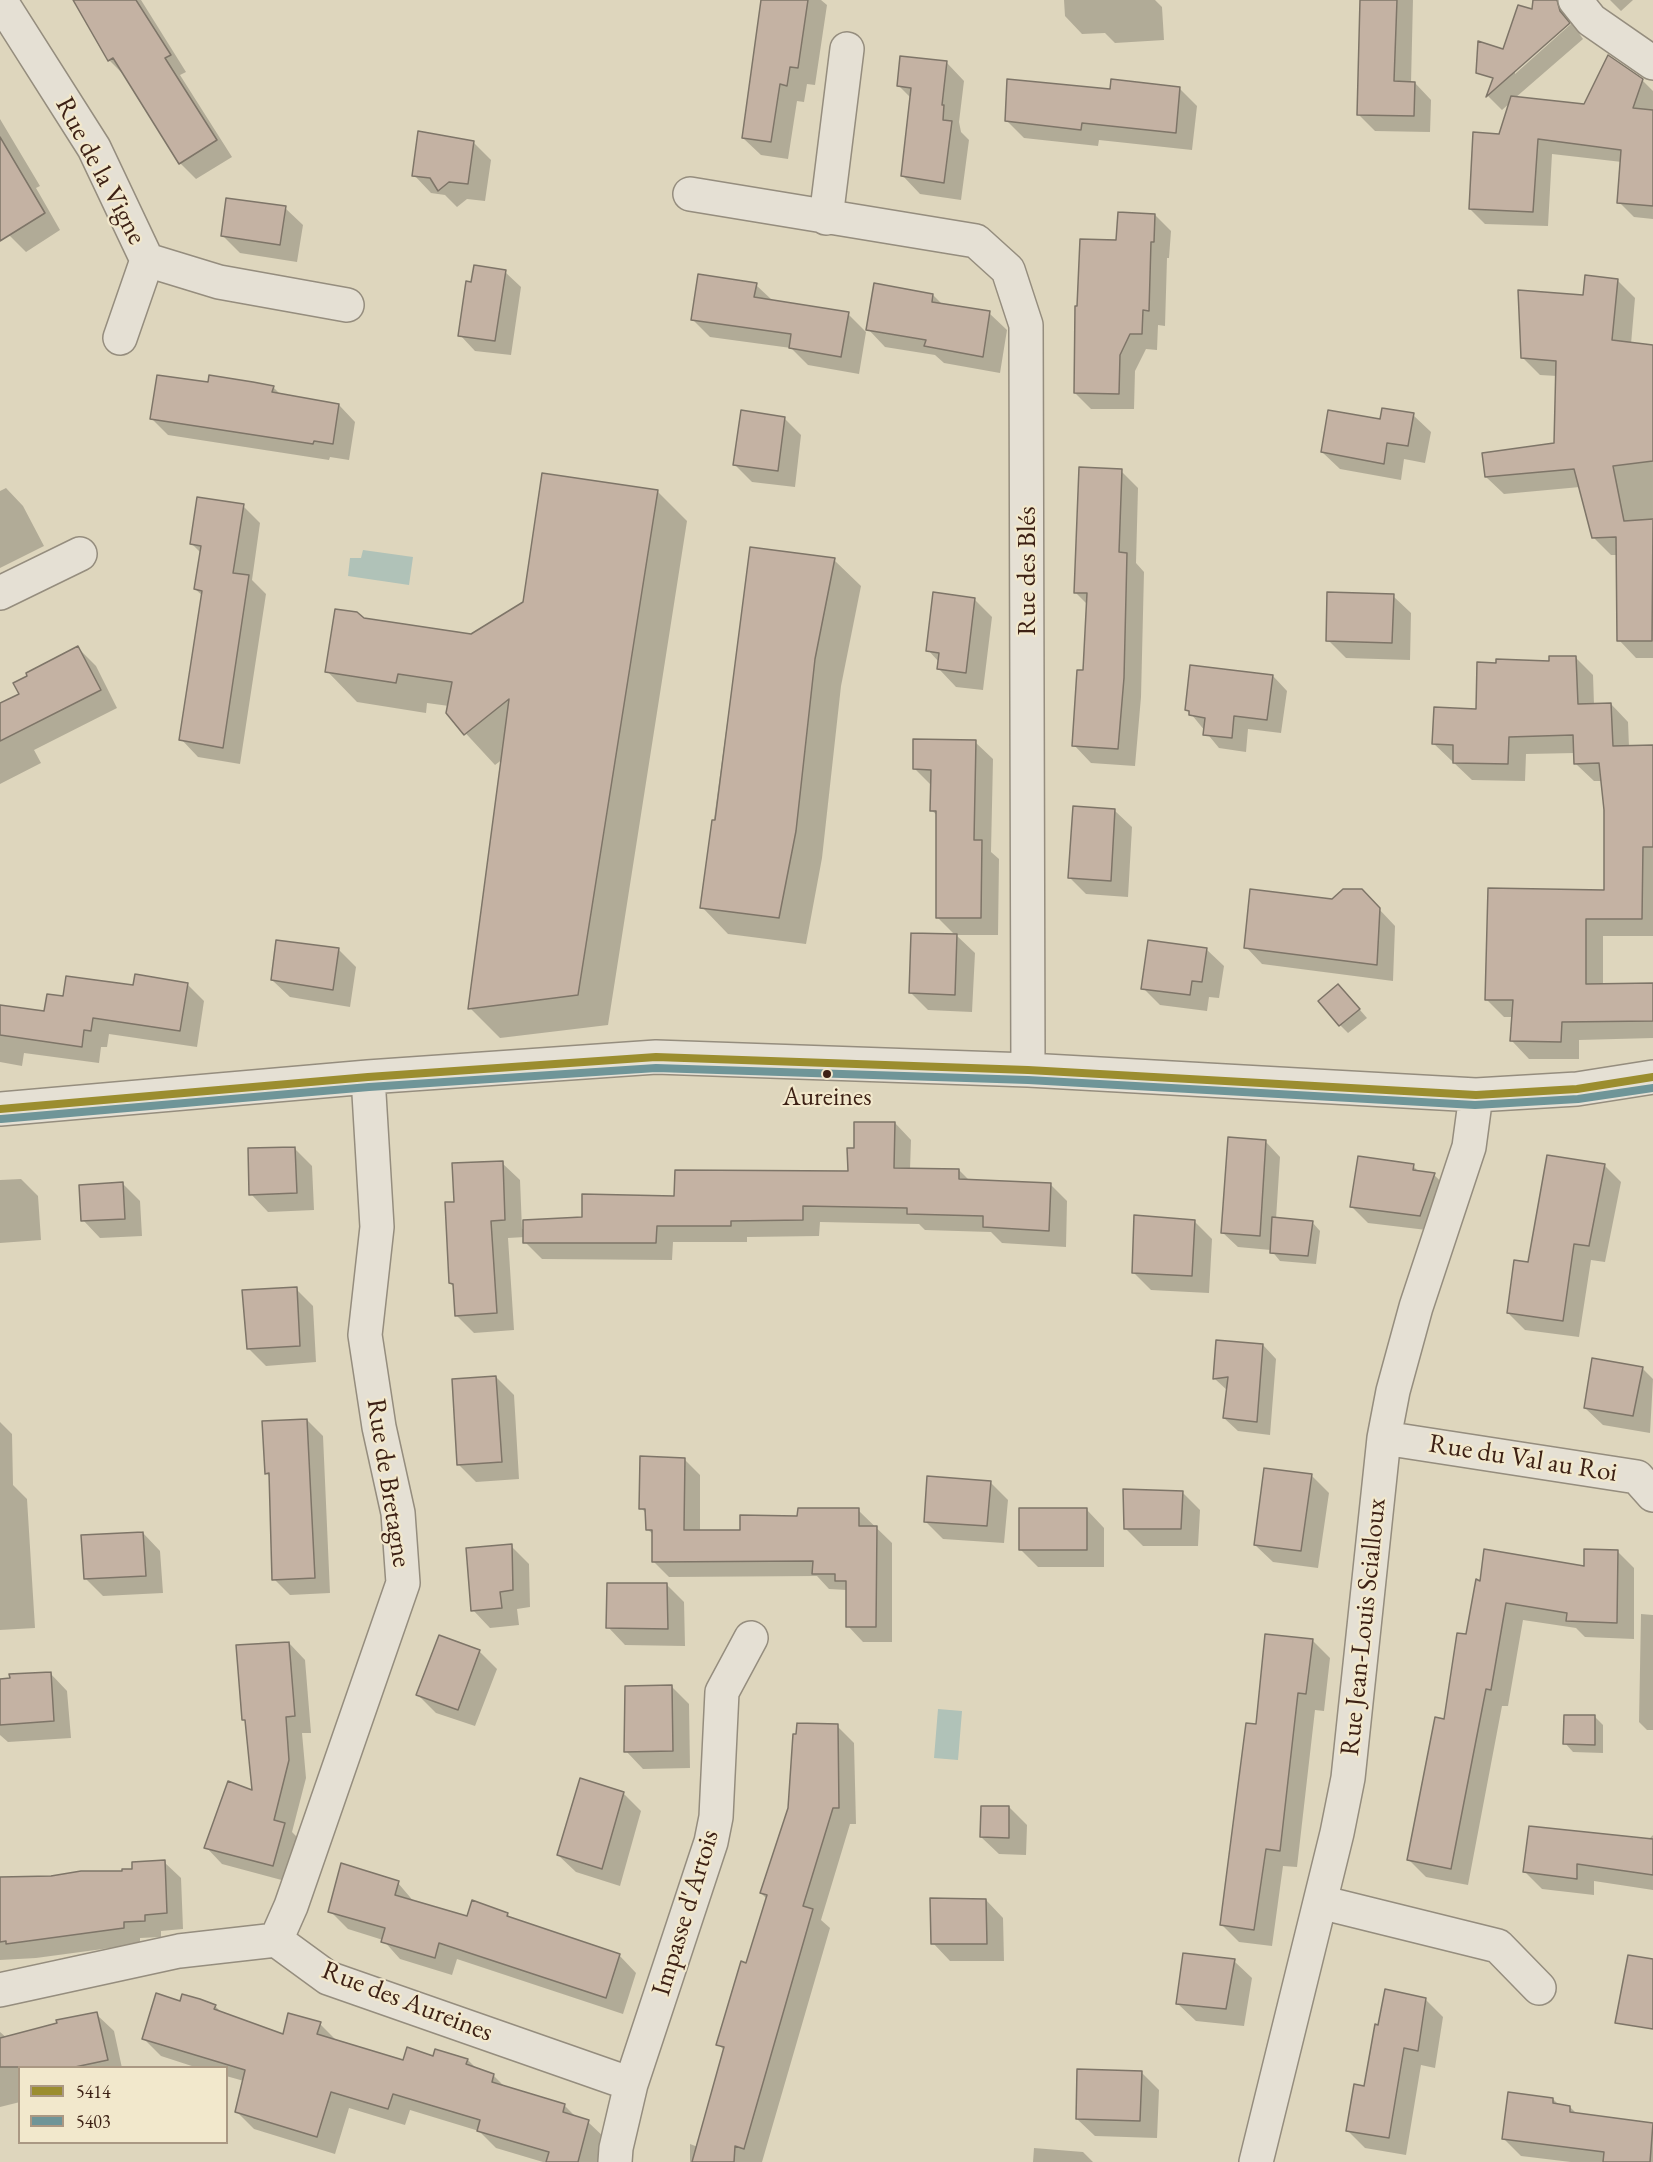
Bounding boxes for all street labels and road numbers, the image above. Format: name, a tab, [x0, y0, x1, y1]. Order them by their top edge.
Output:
street label: Rue de la Vigne	[48, 92, 152, 250]
street label: Rue des Blés	[1012, 506, 1044, 636]
street label: Rue de Bretagne	[359, 1396, 417, 1570]
street label: Rue du Val au Roi	[1426, 1428, 1620, 1490]
street label: Rue Jean-Louis Scialloux	[1334, 1497, 1394, 1757]
street label: Impasse d'Artois	[645, 1826, 727, 2000]
street label: Rue des Aureines	[317, 1955, 497, 2049]

